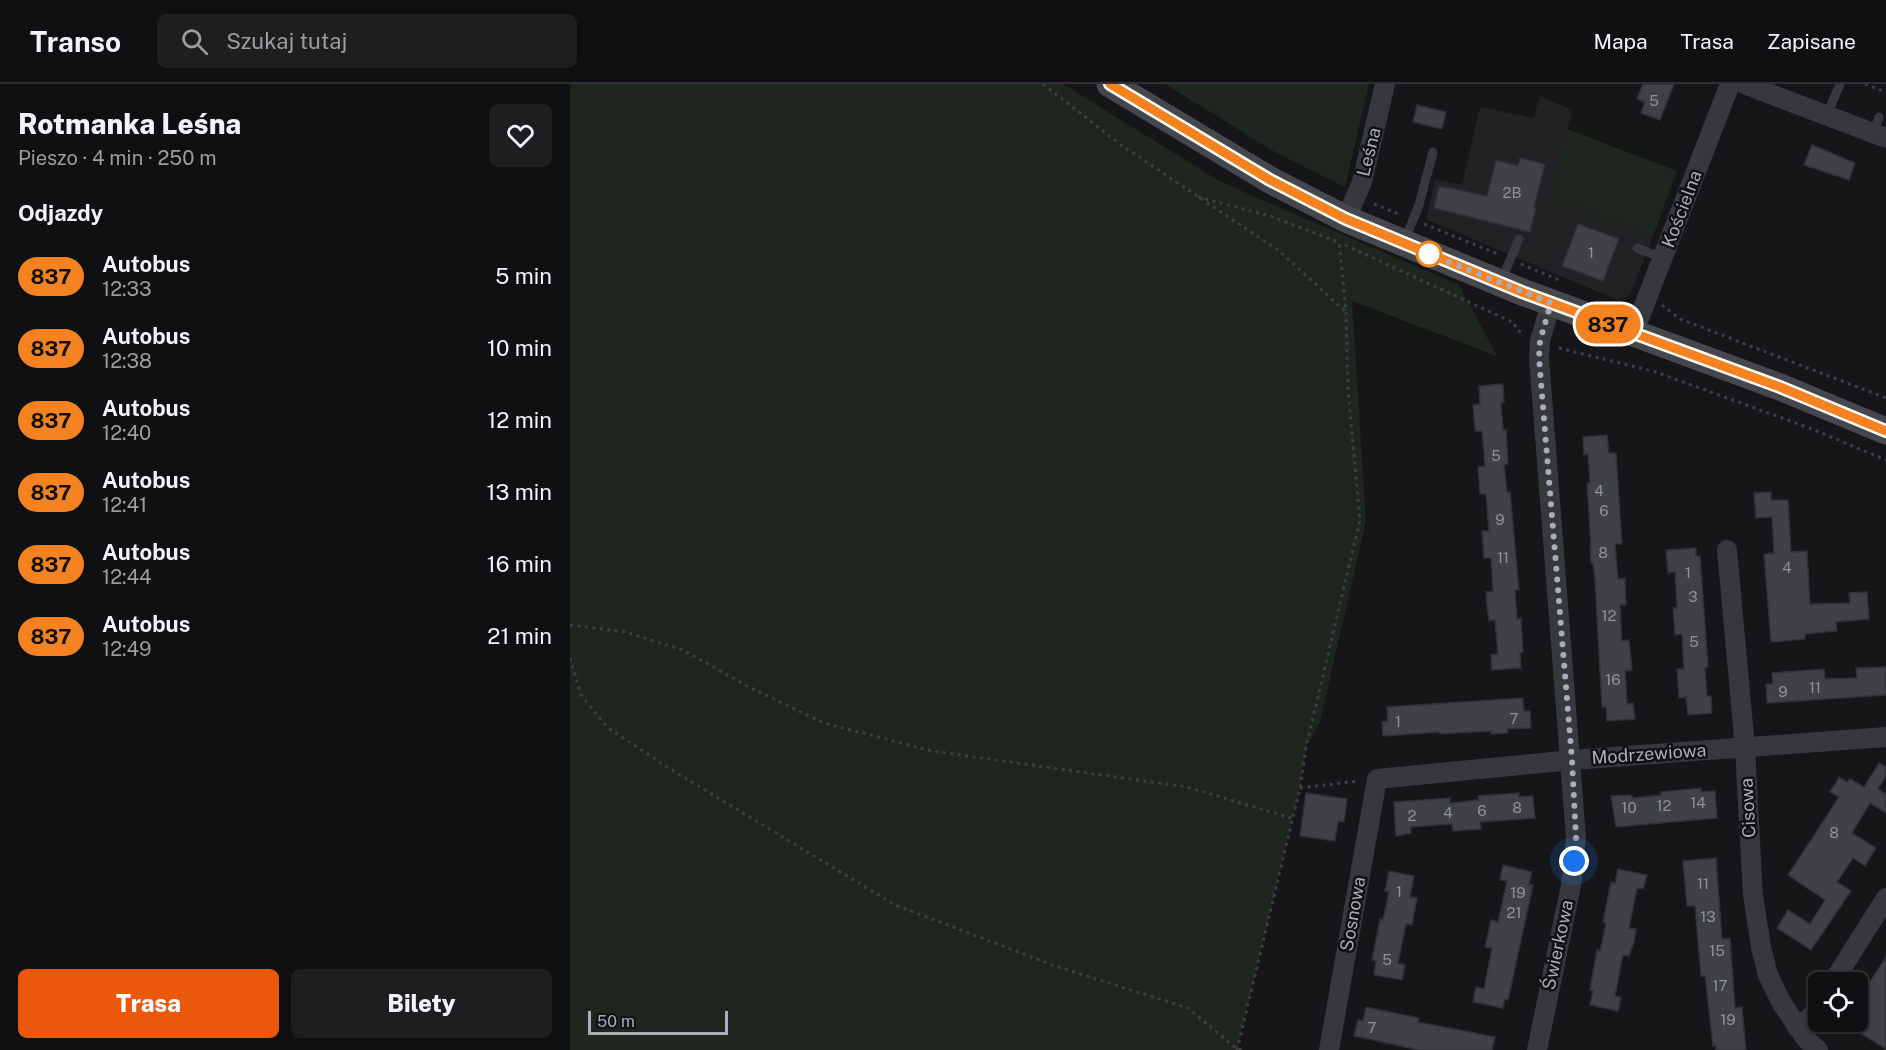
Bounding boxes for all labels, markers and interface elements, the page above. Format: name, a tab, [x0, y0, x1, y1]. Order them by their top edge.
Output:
search box	[157, 14, 577, 68]
text: Transo	[30, 25, 121, 58]
icon: search	[178, 25, 211, 58]
text: Szukaj tutaj	[226, 28, 347, 54]
text: Mapa	[1593, 29, 1648, 54]
text: Trasa	[1681, 29, 1734, 54]
text: Zapisane	[1767, 29, 1856, 54]
house number: 5	[1649, 92, 1659, 109]
button: heart	[489, 104, 552, 167]
text: Rotmanka Leśna	[18, 107, 241, 140]
street label: Leśna	[1352, 125, 1385, 178]
text: Pieszo · 4 min · 250 m	[18, 146, 217, 170]
street label: Kościelna	[1657, 167, 1706, 250]
house number: 2B	[1503, 184, 1522, 201]
text: Odjazdy	[18, 200, 103, 226]
unlabelled marker	[1416, 241, 1442, 267]
house number: 1	[1588, 244, 1594, 261]
text: Autobus	[102, 251, 190, 277]
text: 5 min	[495, 263, 552, 289]
text: 837	[31, 264, 71, 289]
text: 12:33	[102, 277, 152, 301]
line badge: 837	[1574, 304, 1642, 344]
text: 837	[1588, 312, 1628, 337]
text: Autobus	[102, 323, 190, 349]
text: 10 min	[487, 335, 552, 361]
text: 837	[31, 336, 71, 361]
text: 12:38	[102, 349, 152, 373]
text: Autobus	[102, 395, 190, 421]
text: 12 min	[487, 407, 552, 433]
text: 837	[31, 408, 71, 433]
text: 12:40	[102, 421, 151, 445]
house number: 5	[1491, 447, 1501, 464]
text: Autobus	[102, 467, 190, 493]
text: 13 min	[487, 479, 552, 505]
text: 837	[31, 480, 71, 505]
house number: 4	[1594, 482, 1604, 499]
text: 12:41	[102, 493, 147, 517]
house number: 6	[1599, 502, 1609, 519]
house number: 9	[1495, 511, 1505, 528]
text: Autobus	[102, 539, 190, 565]
house number: 8	[1598, 544, 1608, 561]
house number: 11	[1497, 549, 1509, 566]
text: 16 min	[487, 551, 552, 577]
text: 837	[31, 552, 71, 577]
house number: 4	[1782, 559, 1792, 576]
house number: 1	[1685, 564, 1691, 581]
text: 12:44	[102, 565, 152, 589]
house number: 3	[1688, 588, 1698, 605]
house number: 12	[1601, 607, 1617, 624]
text: Autobus	[102, 611, 190, 637]
text: 21 min	[487, 623, 552, 649]
text: 837	[31, 624, 71, 649]
house number: 5	[1689, 633, 1699, 650]
text: 12:49	[102, 637, 152, 661]
house number: 16	[1605, 671, 1621, 688]
house number: 11	[1809, 679, 1821, 696]
house number: 9	[1778, 683, 1788, 700]
house number: 7	[1509, 710, 1519, 727]
house number: 1	[1395, 713, 1401, 730]
street label: Modrzewiowa	[1591, 739, 1707, 768]
street label: Cisowa	[1735, 778, 1760, 838]
house number: 14	[1690, 794, 1706, 811]
house number: 12	[1656, 797, 1672, 814]
house number: 8	[1512, 799, 1522, 816]
house number: 10	[1621, 799, 1637, 816]
house number: 6	[1477, 802, 1487, 819]
house number: 4	[1443, 804, 1453, 821]
house number: 2	[1408, 807, 1417, 824]
house number: 8	[1829, 824, 1839, 841]
your location	[1559, 846, 1589, 876]
street label: Sosnowa	[1336, 875, 1369, 953]
house number: 11	[1697, 875, 1709, 892]
house number: 1	[1396, 883, 1402, 900]
house number: 19	[1510, 884, 1526, 901]
street label: Świerkowa	[1537, 898, 1577, 992]
house number: 21	[1506, 904, 1522, 921]
house number: 13	[1700, 908, 1716, 925]
house number: 15	[1709, 942, 1725, 959]
house number: 5	[1382, 951, 1392, 968]
button: Trasa	[18, 969, 279, 1038]
button: Bilety	[291, 969, 552, 1038]
map controls	[1808, 972, 1868, 1032]
button: locate	[1808, 972, 1868, 1032]
house number: 17	[1712, 977, 1728, 994]
scale bar	[588, 1008, 728, 1036]
house number: 19	[1720, 1011, 1736, 1028]
text: 50 m	[597, 1012, 635, 1031]
house number: 7	[1367, 1019, 1377, 1036]

